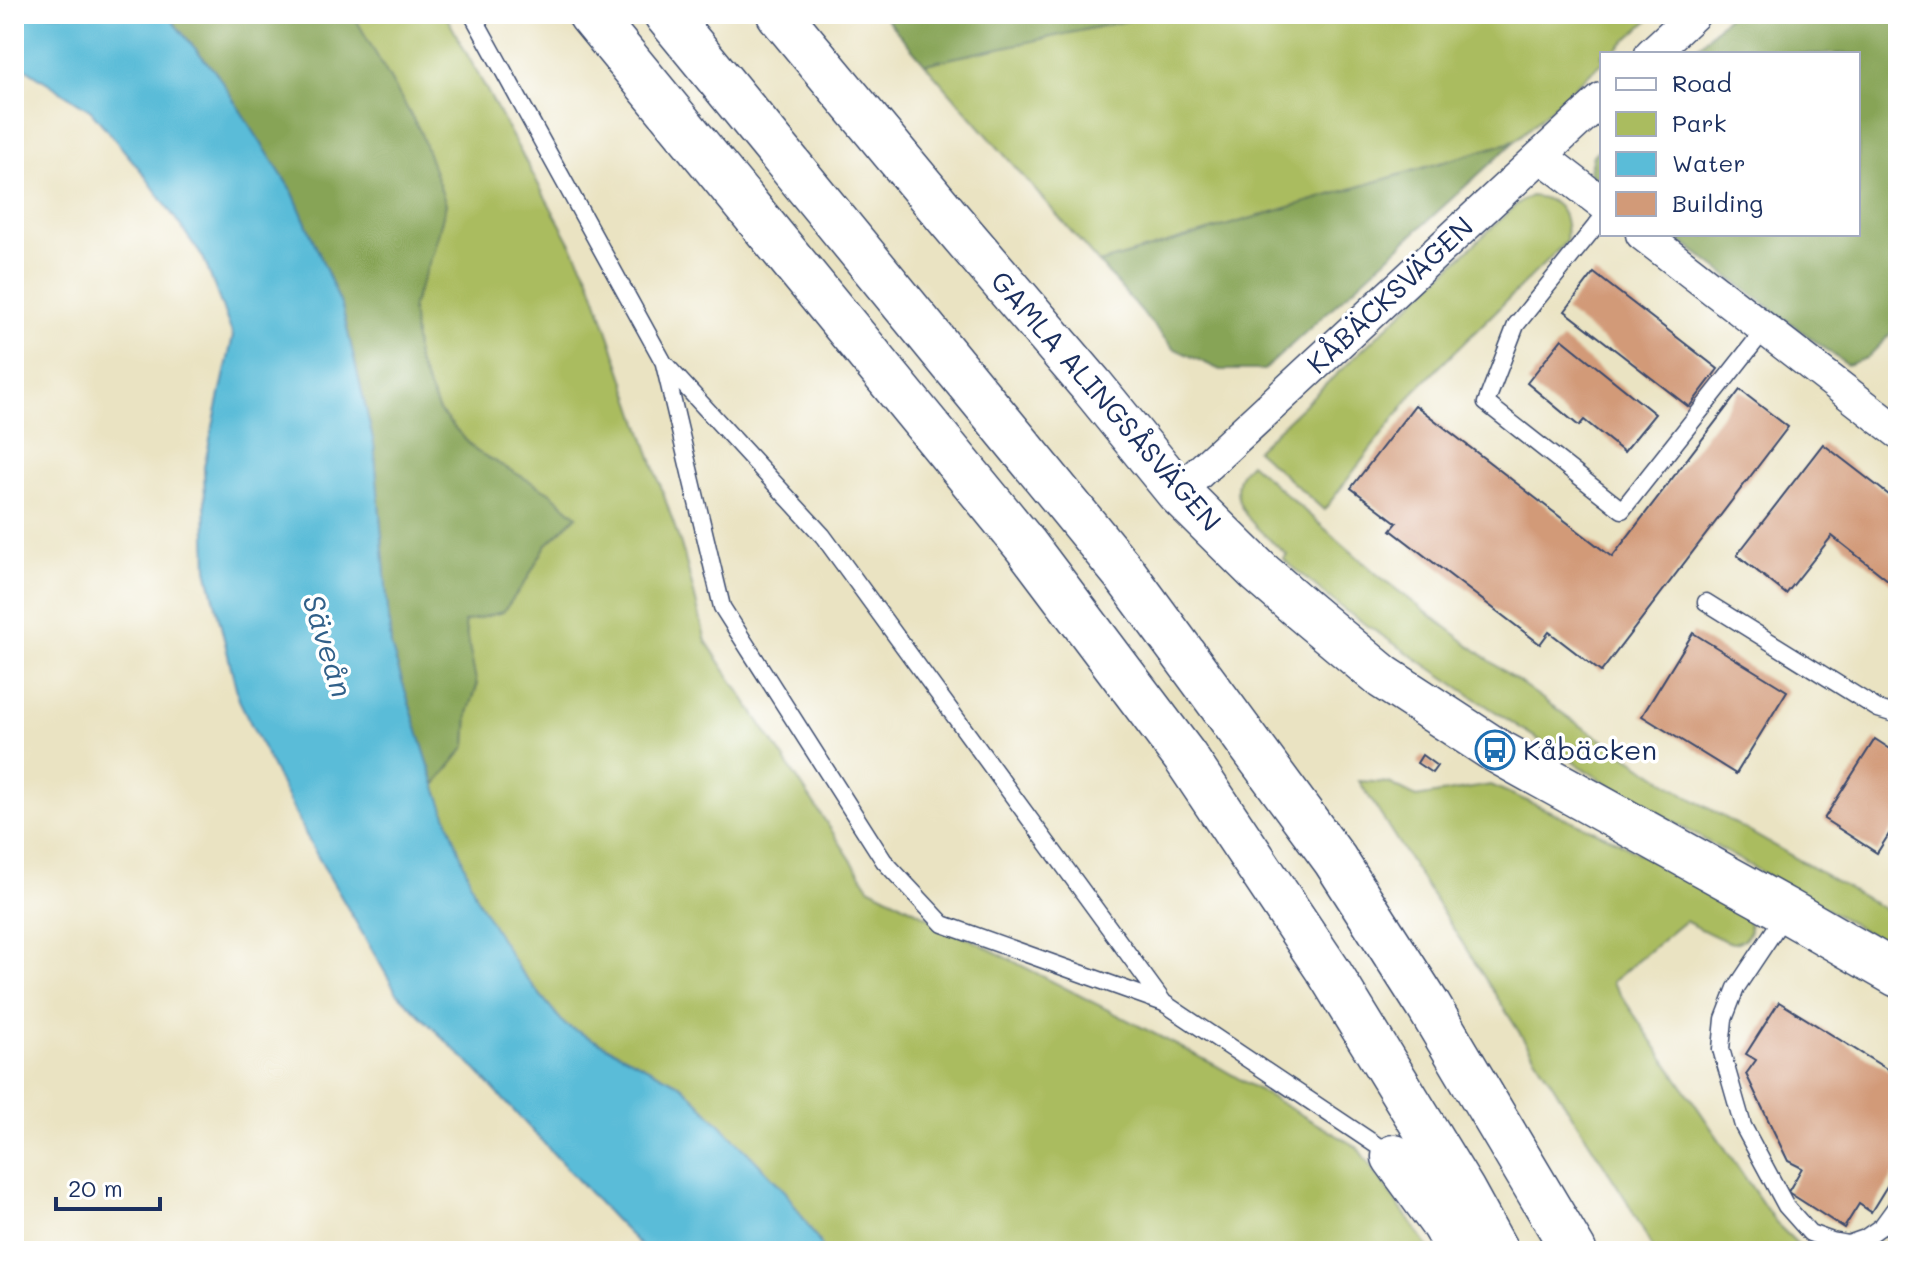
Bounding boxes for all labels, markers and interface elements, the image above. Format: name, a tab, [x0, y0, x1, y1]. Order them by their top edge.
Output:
legend	[1600, 52, 1860, 236]
text: Road	[1672, 67, 1732, 98]
text: Park	[1672, 107, 1726, 138]
text: Water	[1672, 147, 1746, 178]
text: Building	[1672, 187, 1763, 218]
street label: KÅBÄCKSVÄGEN	[1298, 208, 1480, 381]
street label: GAMLA ALINGSÅSVÄGEN	[984, 263, 1230, 538]
water label: Säveån	[294, 589, 363, 702]
bus stop icon: Kåbäcken	[1474, 729, 1516, 771]
place label: Kåbäcken	[1523, 731, 1657, 767]
scale bar	[56, 1161, 160, 1211]
text: 20 m	[68, 1172, 123, 1203]

